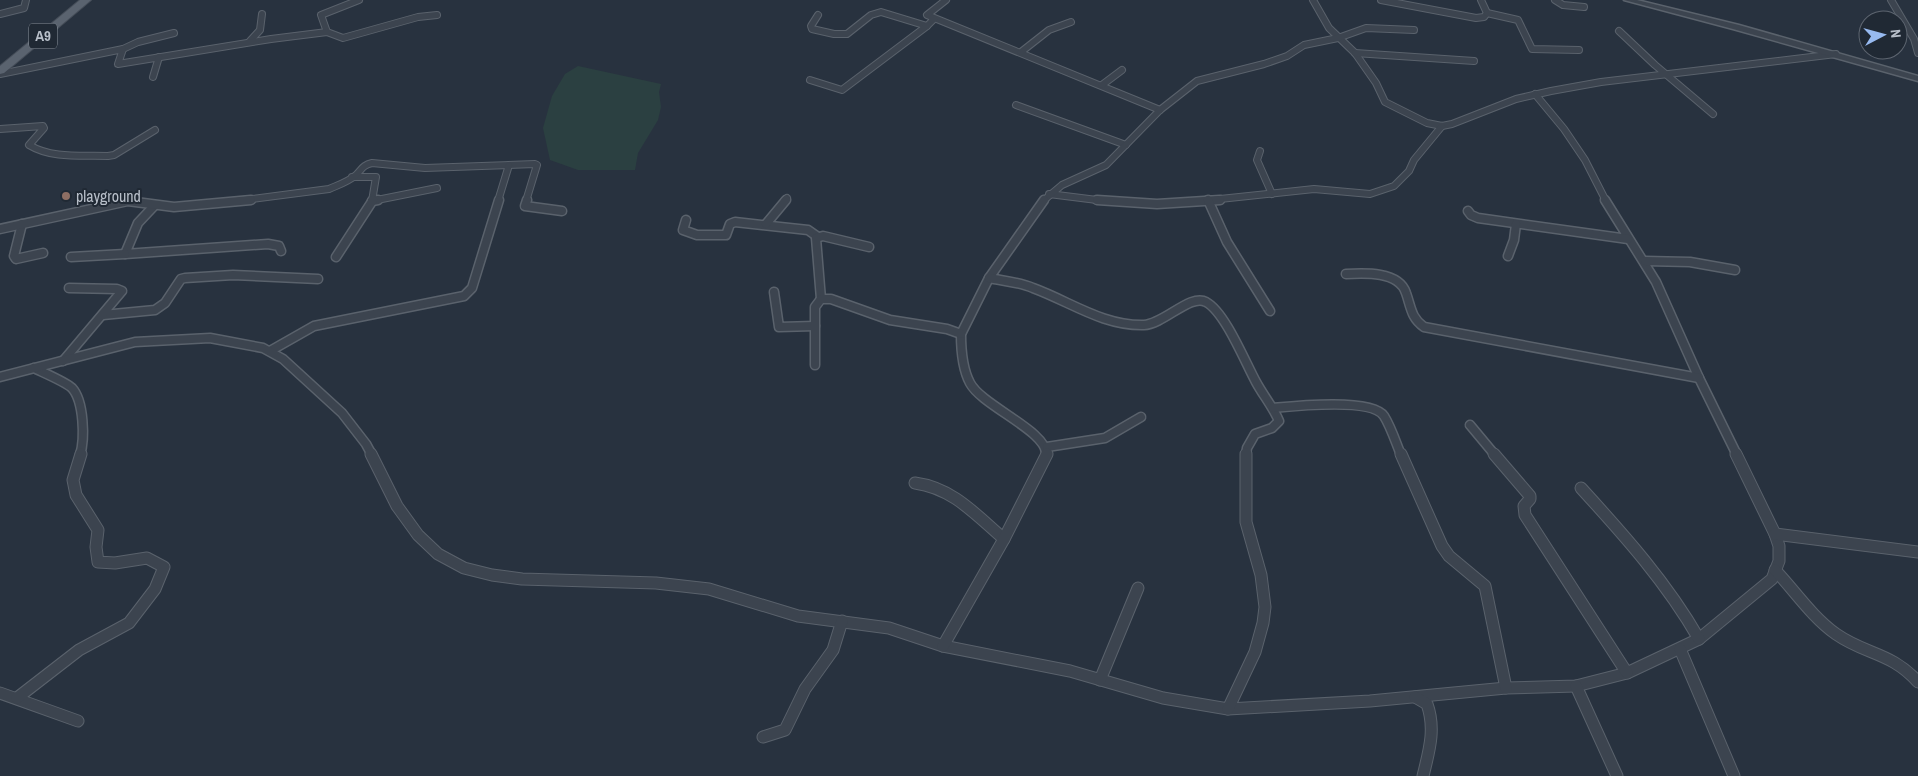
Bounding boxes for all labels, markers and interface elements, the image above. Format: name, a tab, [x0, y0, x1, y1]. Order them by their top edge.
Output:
north arrow	[1858, 10, 1908, 60]
road number: A9	[29, 24, 57, 48]
text: N	[1887, 29, 1905, 39]
place label: playground	[76, 185, 141, 207]
marker: playground	[60, 190, 72, 202]

